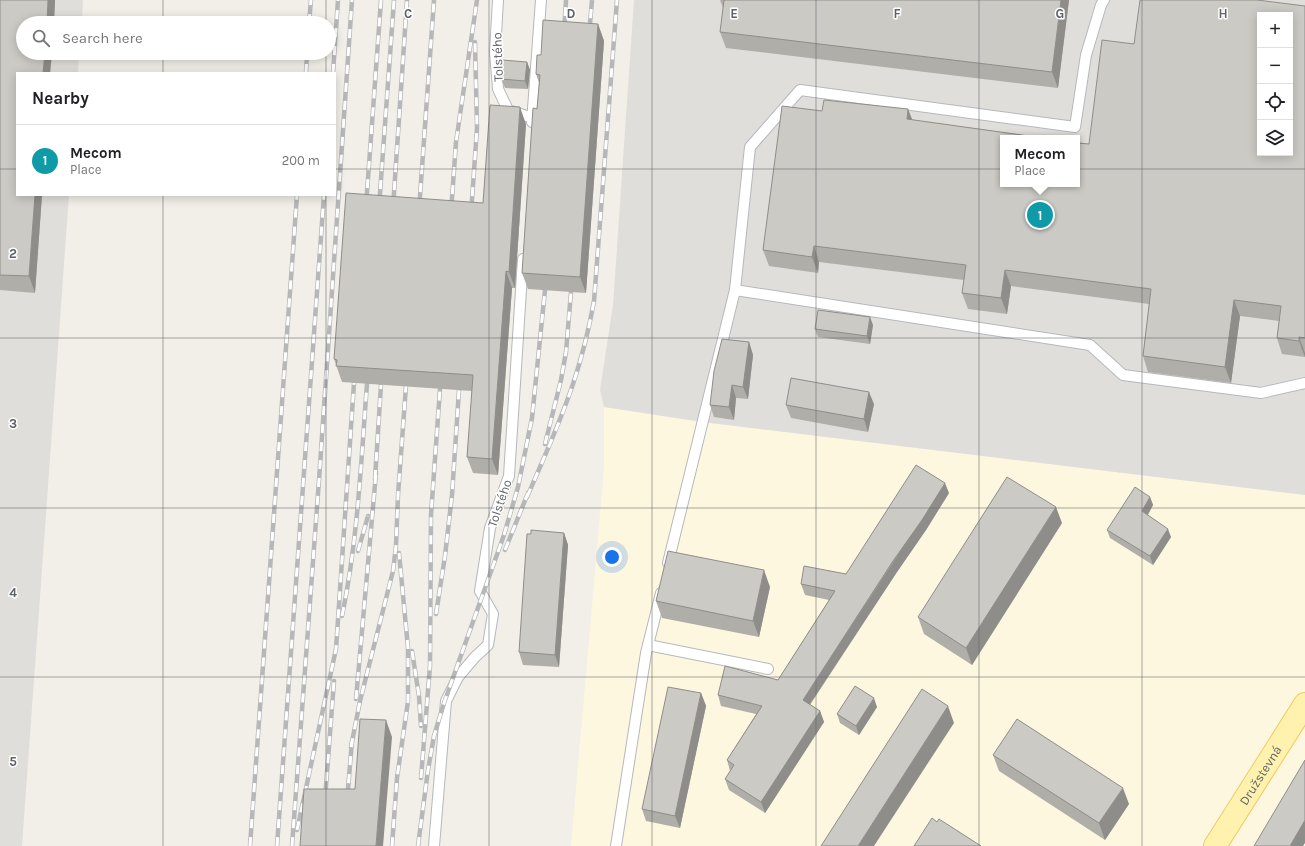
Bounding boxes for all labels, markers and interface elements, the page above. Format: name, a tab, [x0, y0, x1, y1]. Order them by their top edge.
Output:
text: C	[404, 6, 412, 21]
text: D	[567, 6, 576, 21]
text: E	[730, 6, 738, 21]
text: F	[893, 6, 901, 21]
text: G	[1056, 6, 1064, 21]
text: H	[1218, 6, 1228, 21]
map controls	[1257, 12, 1293, 156]
button: +	[1257, 12, 1293, 48]
search box	[16, 16, 336, 60]
icon: search	[30, 27, 52, 49]
text: Search here	[62, 29, 143, 47]
street label: Tolstého	[489, 32, 506, 82]
button: −	[1257, 48, 1293, 84]
button: locate	[1257, 84, 1293, 120]
text: Nearby	[32, 88, 89, 108]
button: layers	[1257, 120, 1293, 156]
popup	[1000, 135, 1080, 187]
text: Mecom	[70, 144, 122, 162]
text: Mecom	[1014, 145, 1066, 163]
text: 1	[43, 153, 47, 168]
text: 200 m	[282, 153, 320, 168]
text: Place	[70, 162, 101, 177]
text: Place	[1014, 163, 1046, 178]
pin: 1	[1027, 200, 1053, 230]
text: 2	[9, 246, 17, 261]
text: 3	[9, 416, 17, 431]
street label: Tolstého	[484, 477, 515, 529]
your location	[602, 547, 622, 567]
text: 4	[9, 585, 17, 600]
street label: Družstevná	[1236, 743, 1285, 808]
text: 5	[9, 754, 17, 769]

